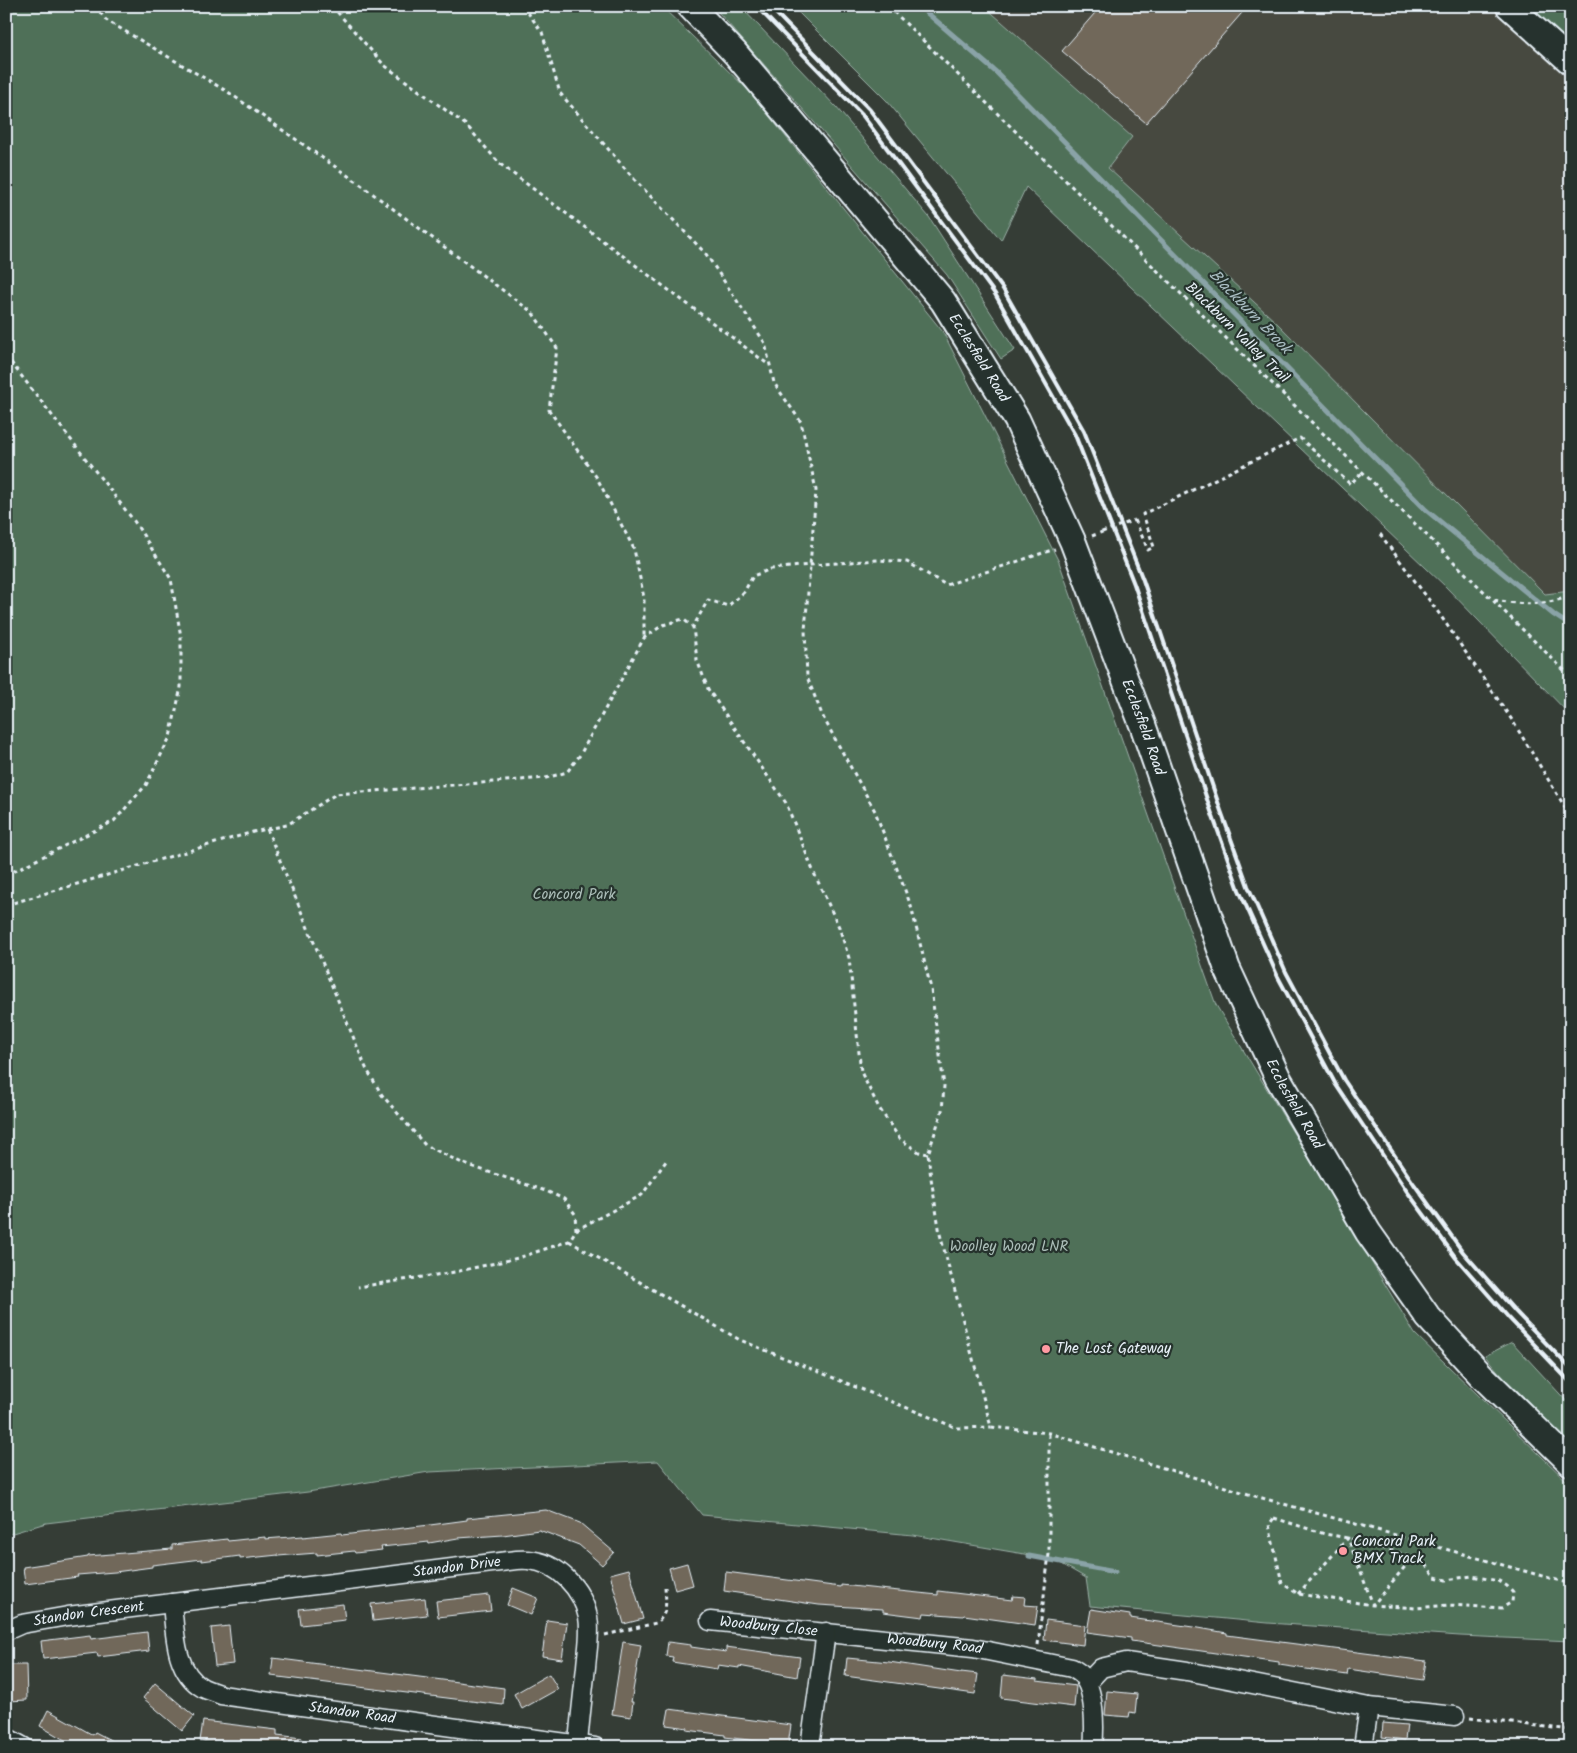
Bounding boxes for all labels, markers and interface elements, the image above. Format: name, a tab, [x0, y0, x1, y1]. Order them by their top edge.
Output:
water label: Blackburn Brook	[1203, 264, 1299, 362]
street label: Blackburn Valley Trail	[1179, 277, 1295, 390]
street label: Ecclesfield Road	[942, 309, 1016, 408]
street label: Ecclesfield Road	[1114, 675, 1171, 779]
park label: Concord Park	[533, 883, 616, 907]
street label: Ecclesfield Road	[1259, 1055, 1330, 1155]
park label: Woolley Wood LNR	[950, 1235, 1068, 1259]
place label: The Lost Gateway	[1056, 1337, 1172, 1361]
marker: The Lost Gateway	[1040, 1343, 1052, 1355]
place label: Concord Park BMX Track	[1353, 1530, 1437, 1571]
marker: Concord Park BMX Track	[1337, 1545, 1349, 1557]
street label: Standon Drive	[411, 1550, 502, 1585]
street label: Standon Crescent	[32, 1595, 146, 1634]
street label: Woodbury Close	[718, 1610, 819, 1644]
street label: Woodbury Road	[886, 1627, 985, 1662]
street label: Standon Road	[307, 1695, 397, 1731]

